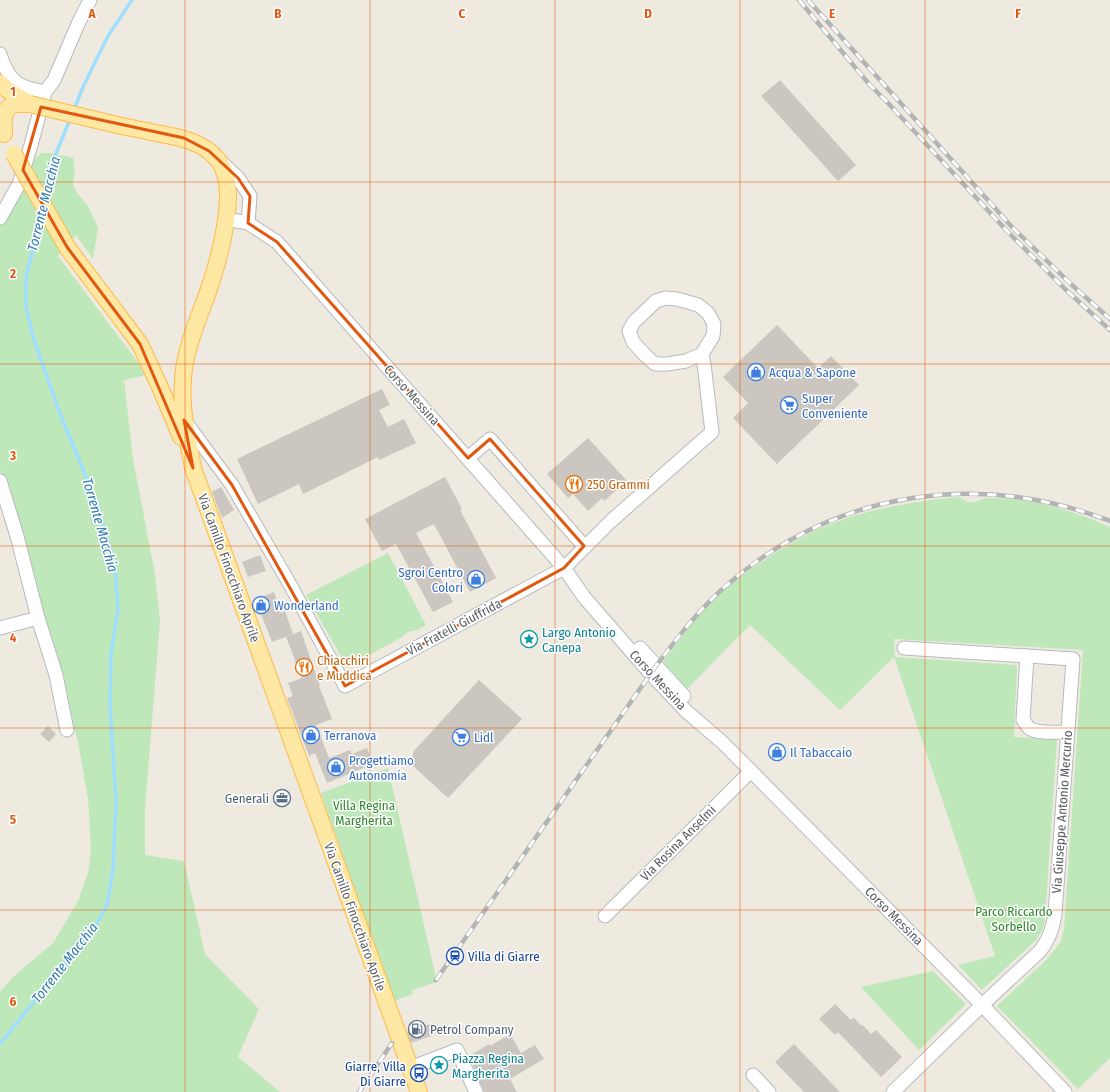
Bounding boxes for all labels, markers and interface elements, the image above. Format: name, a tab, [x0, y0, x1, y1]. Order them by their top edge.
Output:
text: A	[87, 6, 96, 21]
text: B	[274, 6, 282, 21]
text: C	[459, 6, 466, 21]
text: D	[644, 6, 652, 21]
text: E	[829, 6, 835, 21]
text: F	[1015, 6, 1021, 21]
text: 1	[10, 84, 16, 99]
water label: Torrente Macchia	[24, 155, 64, 253]
text: 2	[9, 266, 16, 281]
street label: Corso Messina	[381, 362, 443, 428]
shop icon: Acqua & Sapone	[746, 362, 766, 382]
place label: Acqua & Sapone	[769, 365, 856, 380]
place label: Super Conveniente	[802, 391, 868, 421]
supermarket icon: Super Conveniente	[779, 395, 799, 415]
text: 3	[9, 448, 16, 463]
restaurant icon: 250 Grammi	[564, 474, 584, 494]
water label: Torrente Macchia	[78, 476, 122, 574]
place label: 250 Grammi	[587, 477, 650, 492]
street label: Via Camillo Finocchiaro Aprile	[195, 492, 263, 644]
place label: Sgroi Centro Colori	[398, 565, 463, 595]
shop icon: Sgroi Centro Colori	[466, 569, 486, 589]
shop icon: Wonderland	[251, 595, 271, 615]
street label: Via Fratelli Giuffrida	[404, 596, 504, 658]
place label: Wonderland	[274, 598, 339, 613]
place label: Largo Antonio Canepa	[542, 625, 616, 655]
place icon: Largo Antonio Canepa	[519, 629, 539, 649]
text: 4	[10, 630, 17, 645]
street label: Corso Messina	[627, 647, 689, 713]
place label: Chiacchiri e Muddica	[317, 653, 372, 683]
restaurant icon: Chiacchiri e Muddica	[294, 657, 314, 677]
shop icon: Terranova	[301, 725, 321, 745]
supermarket icon: Lidl	[451, 727, 471, 747]
place label: Terranova	[324, 728, 376, 743]
place label: Lidl	[474, 730, 494, 745]
street label: Via Giuseppe Antonio Mercurio	[1049, 730, 1075, 894]
shop icon: Il Tabaccaio	[767, 742, 787, 762]
place label: Il Tabaccaio	[790, 745, 852, 760]
place label: Progettiamo Autonomia	[349, 753, 414, 783]
shop icon: Progettiamo Autonomia	[326, 757, 346, 777]
office icon: Generali	[272, 788, 292, 808]
place label: Generali	[225, 791, 269, 806]
park label: Villa Regina Margherita	[333, 798, 395, 828]
street label: Via Rosina Anselmi	[637, 802, 719, 884]
text: 5	[10, 812, 16, 827]
street label: Via Camillo Finocchiaro Aprile	[321, 841, 389, 993]
street label: Corso Messina	[862, 884, 926, 948]
park label: Parco Riccardo Sorbello	[975, 904, 1053, 934]
water label: Torrente Macchia	[28, 919, 102, 1007]
station icon: Villa di Giarre	[445, 946, 465, 966]
place label: Villa di Giarre	[468, 949, 540, 964]
text: 6	[10, 994, 17, 1009]
fuel station icon: Petrol Company	[407, 1019, 427, 1039]
place label: Petrol Company	[430, 1022, 514, 1037]
place label: Piazza Regina Margherita	[452, 1051, 524, 1081]
place icon: Piazza Regina Margherita	[429, 1055, 449, 1075]
place label: Giarre, Villa Di Giarre	[345, 1059, 406, 1089]
bus stop icon: Giarre, Villa Di Giarre	[409, 1063, 429, 1083]

